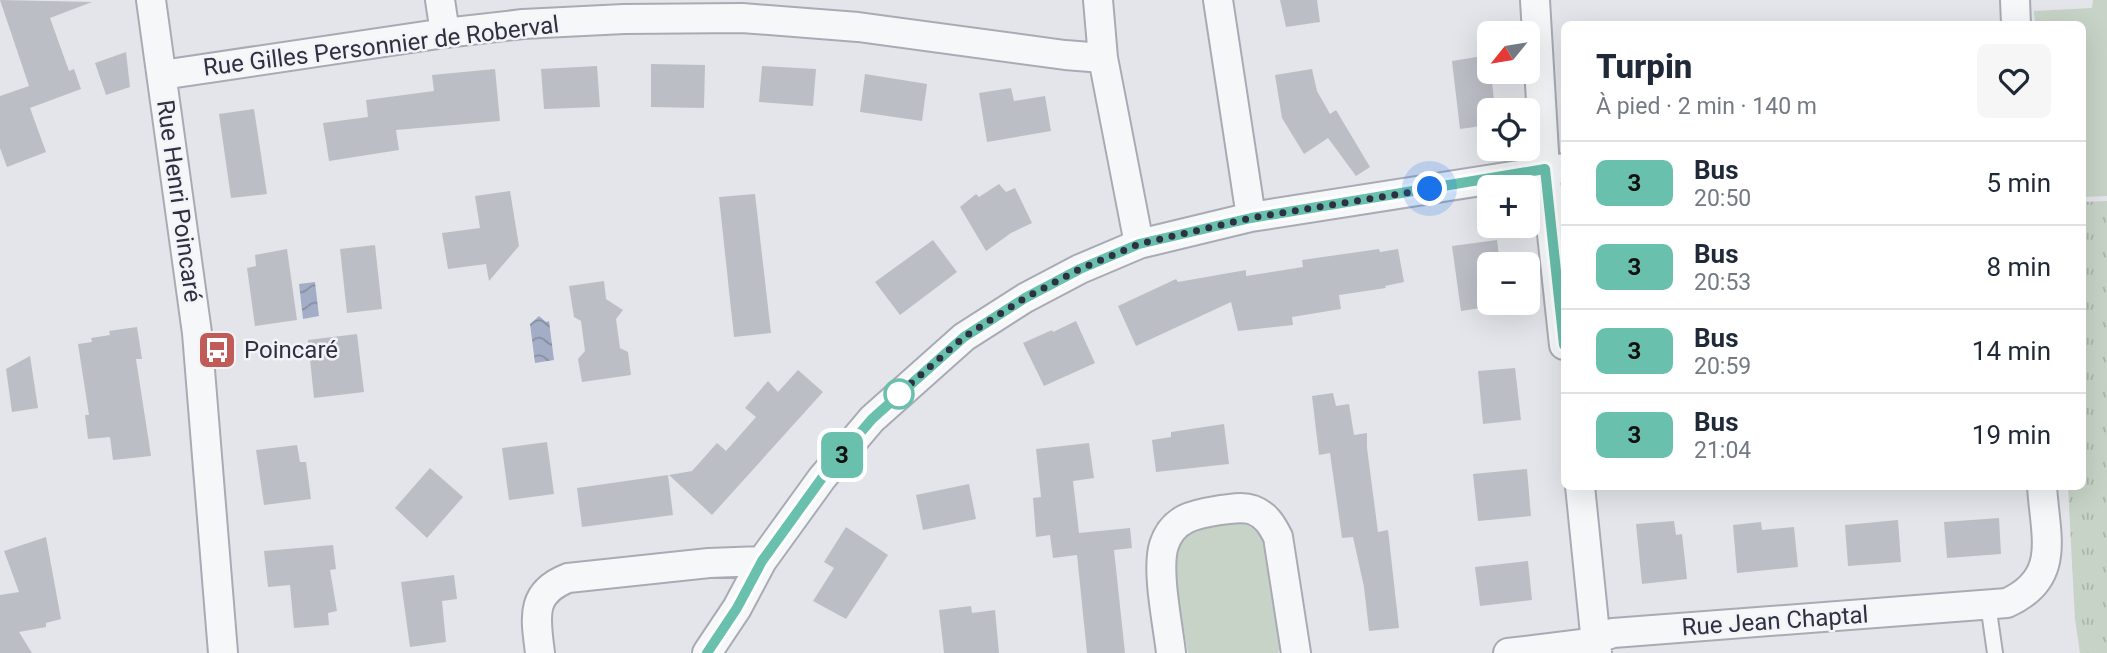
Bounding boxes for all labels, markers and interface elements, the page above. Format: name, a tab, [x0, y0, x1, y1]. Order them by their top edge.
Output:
street label: Rue Gilles Personnier de Roberval	[201, 10, 561, 82]
north arrow	[1477, 21, 1540, 84]
map controls	[1477, 21, 1540, 315]
button: heart	[1977, 44, 2051, 118]
text: Turpin	[1596, 47, 1692, 86]
text: À pied · 2 min · 140 m	[1596, 93, 1817, 120]
street label: Rue Henri Poincaré	[151, 98, 207, 304]
button: locate	[1477, 98, 1540, 161]
text: Bus	[1694, 155, 1739, 185]
text: 5 min	[1986, 168, 2051, 198]
text: 3	[1628, 169, 1641, 197]
your location	[1412, 171, 1447, 206]
button: +	[1477, 175, 1540, 238]
text: 20:50	[1694, 185, 1751, 212]
text: Bus	[1694, 239, 1739, 269]
button: −	[1477, 252, 1540, 315]
text: 8 min	[1986, 252, 2051, 282]
text: 3	[1628, 253, 1641, 281]
text: 20:53	[1694, 269, 1751, 296]
text: Bus	[1694, 323, 1739, 353]
bus stop icon: Poincaré	[196, 329, 238, 371]
place label: Poincaré	[244, 336, 338, 364]
text: 14 min	[1972, 336, 2051, 366]
text: 3	[1628, 337, 1641, 365]
text: 20:59	[1694, 353, 1751, 380]
unlabelled marker	[884, 379, 914, 409]
text: Bus	[1694, 407, 1739, 437]
text: 19 min	[1972, 420, 2051, 450]
text: 3	[1628, 421, 1641, 449]
line badge: 3	[819, 432, 865, 478]
text: 21:04	[1694, 437, 1751, 464]
text: 3	[835, 441, 849, 469]
street label: Rue Jean Chaptal	[1681, 601, 1869, 641]

